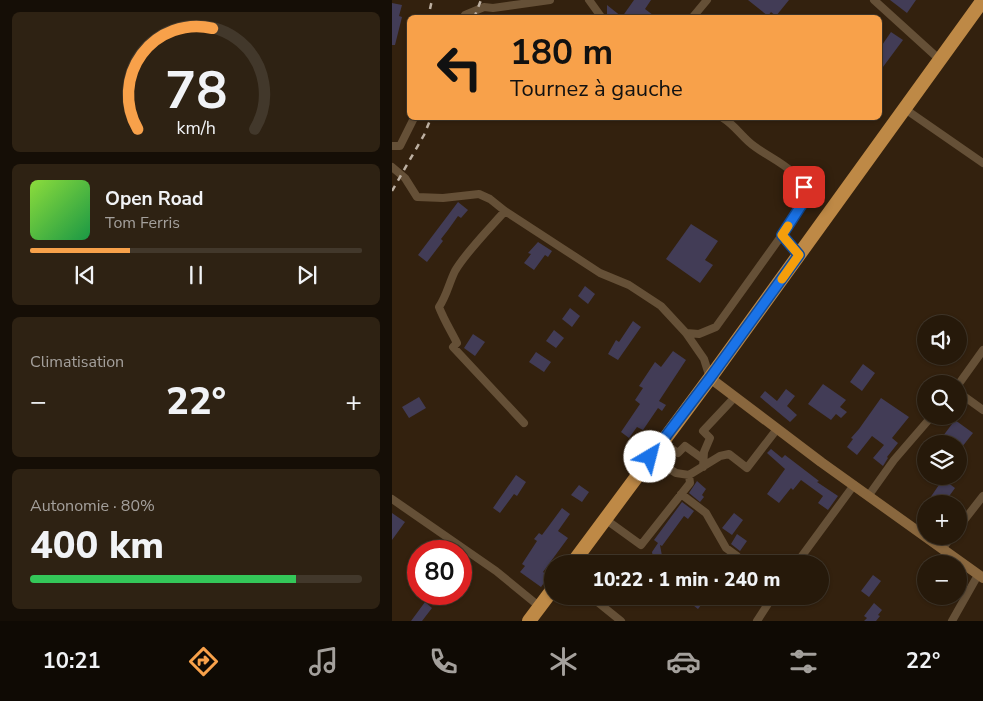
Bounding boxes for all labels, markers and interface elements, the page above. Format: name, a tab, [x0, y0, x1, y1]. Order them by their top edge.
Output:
text: 180 m	[510, 29, 613, 76]
icon: left	[427, 35, 492, 100]
text: 78	[165, 55, 227, 126]
text: Tournez à gauche	[510, 74, 683, 104]
text: km/h	[176, 116, 216, 140]
pin	[783, 166, 825, 208]
icon: arrive	[790, 173, 818, 201]
text: Open Road	[105, 186, 203, 212]
text: Tom Ferris	[105, 212, 180, 234]
icon: previous	[71, 261, 99, 289]
icon: pause	[182, 261, 210, 289]
icon: next	[293, 261, 321, 289]
map controls	[917, 315, 967, 605]
button: sound	[917, 315, 967, 365]
text: Climatisation	[30, 351, 124, 373]
button: search	[917, 375, 967, 425]
text: 22°	[166, 376, 226, 427]
text: −	[30, 383, 47, 421]
text: +	[345, 383, 362, 421]
position arrow	[623, 430, 675, 482]
button: layers	[917, 435, 967, 485]
text: Autonomie · 80%	[30, 495, 155, 517]
button: +	[917, 495, 967, 545]
text: 400 km	[30, 520, 164, 571]
speed limit sign: 80	[407, 540, 472, 605]
button: −	[917, 555, 967, 605]
text: 10:22 · 1 min · 240 m	[593, 567, 780, 593]
icon: directions	[186, 644, 221, 679]
icon: music	[306, 644, 341, 679]
icon: phone	[426, 644, 461, 679]
icon: climate	[546, 644, 581, 679]
icon: car	[666, 644, 701, 679]
icon: filters	[786, 644, 821, 679]
text: 10:21	[42, 646, 101, 676]
text: 22°	[906, 646, 940, 676]

